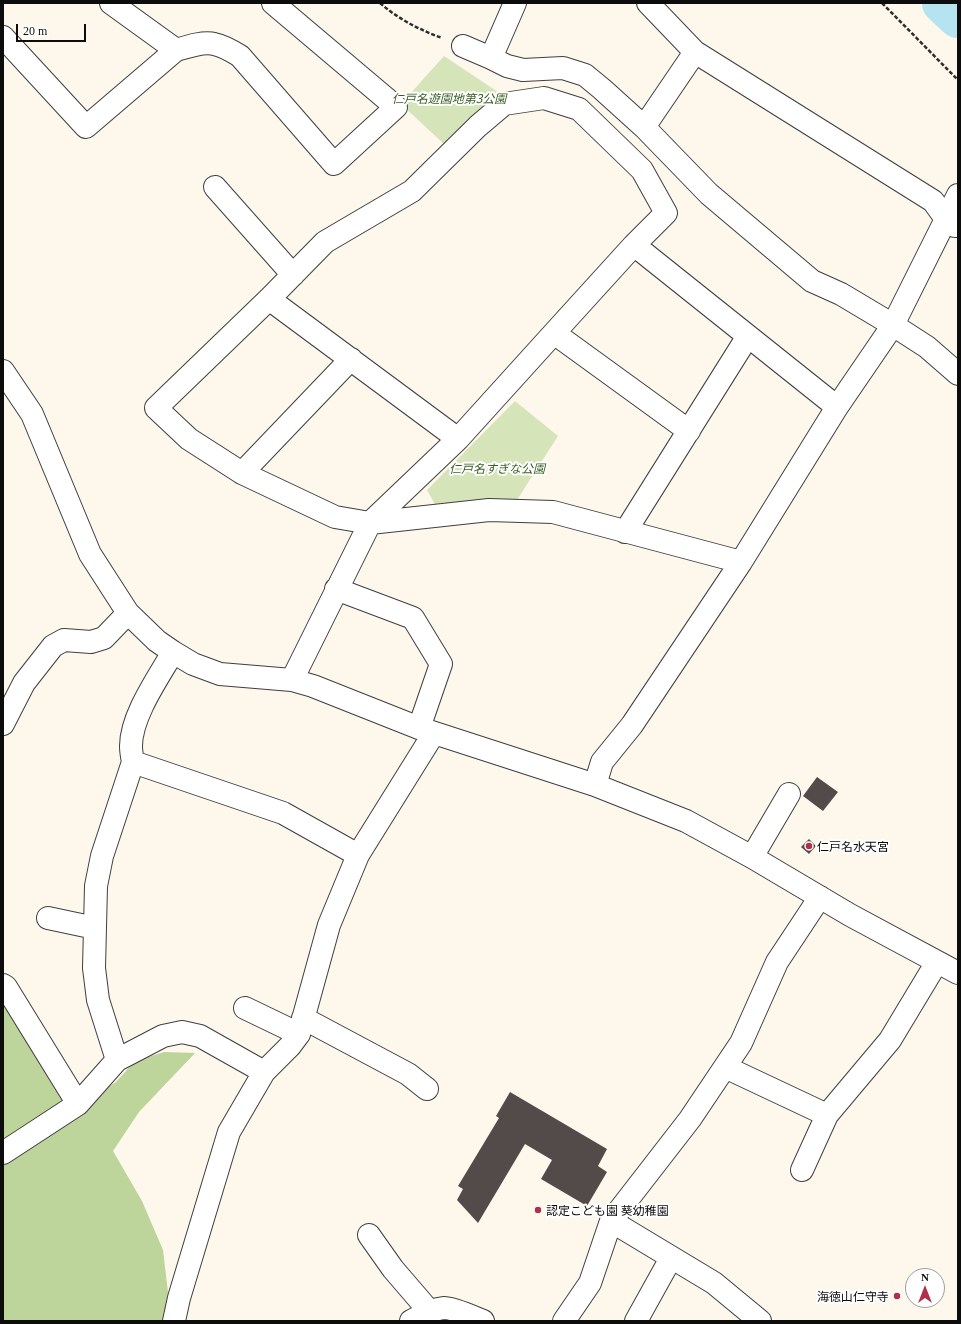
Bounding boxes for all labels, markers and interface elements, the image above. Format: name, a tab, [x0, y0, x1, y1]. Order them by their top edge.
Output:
scale bar	[18, 16, 88, 42]
text: 20 m	[23, 24, 47, 38]
park label: 仁戸名遊園地第3公園	[392, 91, 506, 105]
park label: 仁戸名すぎな公園	[449, 461, 545, 475]
place label: 仁戸名水天宮	[817, 839, 889, 853]
marker: 仁戸名水天宮	[804, 841, 814, 851]
place label: 認定こども園 葵幼稚園	[546, 1203, 669, 1217]
marker: 認定こども園 葵幼稚園	[533, 1205, 543, 1215]
north arrow	[905, 1268, 945, 1308]
text: N	[921, 1271, 929, 1283]
place label: 海徳山仁守寺	[817, 1289, 889, 1303]
marker: 海徳山仁守寺	[892, 1291, 902, 1301]

